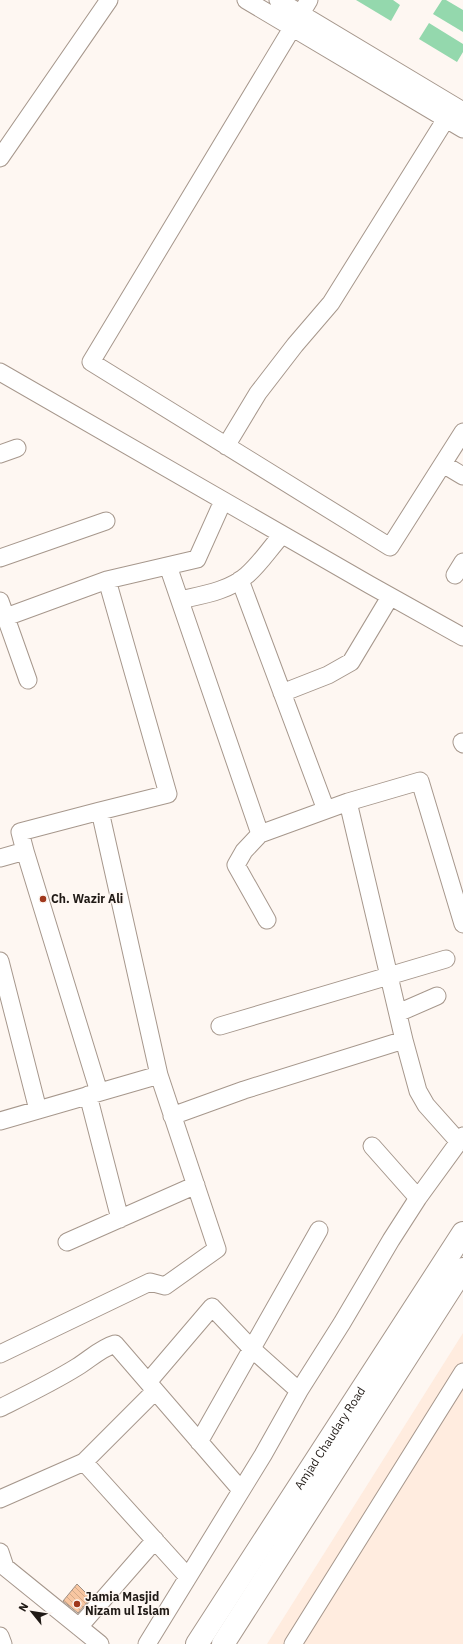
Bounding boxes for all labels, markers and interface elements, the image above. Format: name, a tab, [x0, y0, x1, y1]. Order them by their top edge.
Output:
place label: Ch. Wazir Ali	[51, 891, 123, 906]
marker: Ch. Wazir Ali	[38, 894, 48, 904]
street label: Amjad Chaudary Road	[291, 1384, 368, 1492]
place label: Jamia Masjid Nizam ul Islam	[85, 1589, 170, 1618]
north arrow	[12, 1592, 52, 1632]
marker: Jamia Masjid Nizam ul Islam	[72, 1599, 82, 1609]
text: N	[15, 1600, 31, 1614]

